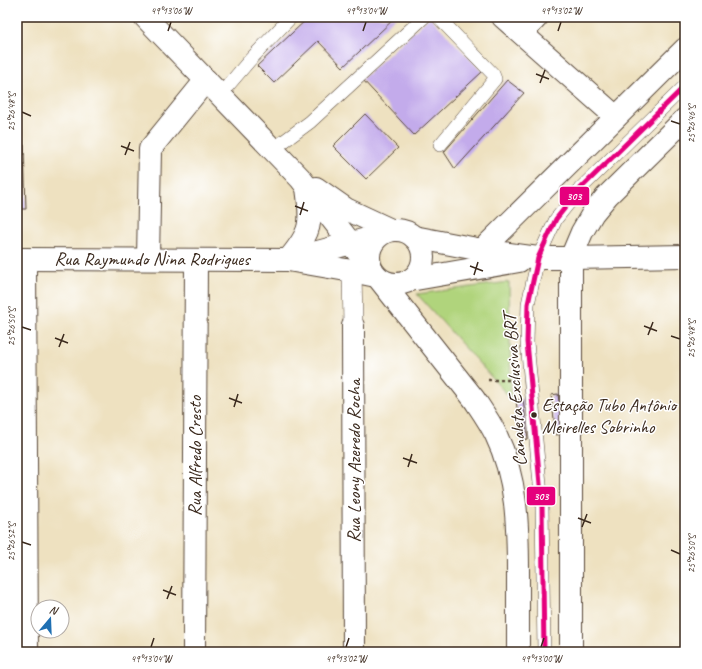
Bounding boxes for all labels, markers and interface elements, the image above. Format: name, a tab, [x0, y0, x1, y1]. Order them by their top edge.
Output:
text: 49°13'06"W	[151, 4, 193, 17]
text: 49°13'04"W	[346, 4, 388, 17]
text: 49°13'02"W	[541, 4, 583, 17]
text: 25°26'48"S	[5, 91, 18, 131]
text: 25°26'46"S	[685, 103, 698, 143]
line badge: 303	[559, 186, 590, 206]
text: 303	[567, 189, 582, 203]
street label: Rua Raymundo Nina Rodrigues	[54, 247, 251, 271]
text: 25°26'50"S	[5, 306, 18, 346]
street label: Canaleta Exclusiva BRT	[497, 308, 532, 467]
text: 25°26'48"S	[685, 318, 698, 358]
street label: Rua Leony Azeredo Rocha	[342, 377, 366, 543]
place label: Estação Tubo Antônio Meirelles Sobrinho	[542, 394, 678, 438]
street label: Rua Alfredo Cresto	[183, 395, 207, 516]
marker: Estação Tubo Antônio Meirelles Sobrinho	[529, 410, 539, 420]
line badge: 303	[526, 486, 556, 506]
text: 303	[534, 489, 549, 503]
text: 25°26'52"S	[5, 521, 18, 561]
text: 25°26'50"S	[685, 533, 698, 573]
north arrow	[30, 599, 70, 639]
text: N	[48, 602, 61, 618]
text: 49°13'04"W	[131, 652, 173, 665]
text: 49°13'02"W	[326, 652, 368, 665]
text: 49°13'00"W	[521, 652, 563, 665]

